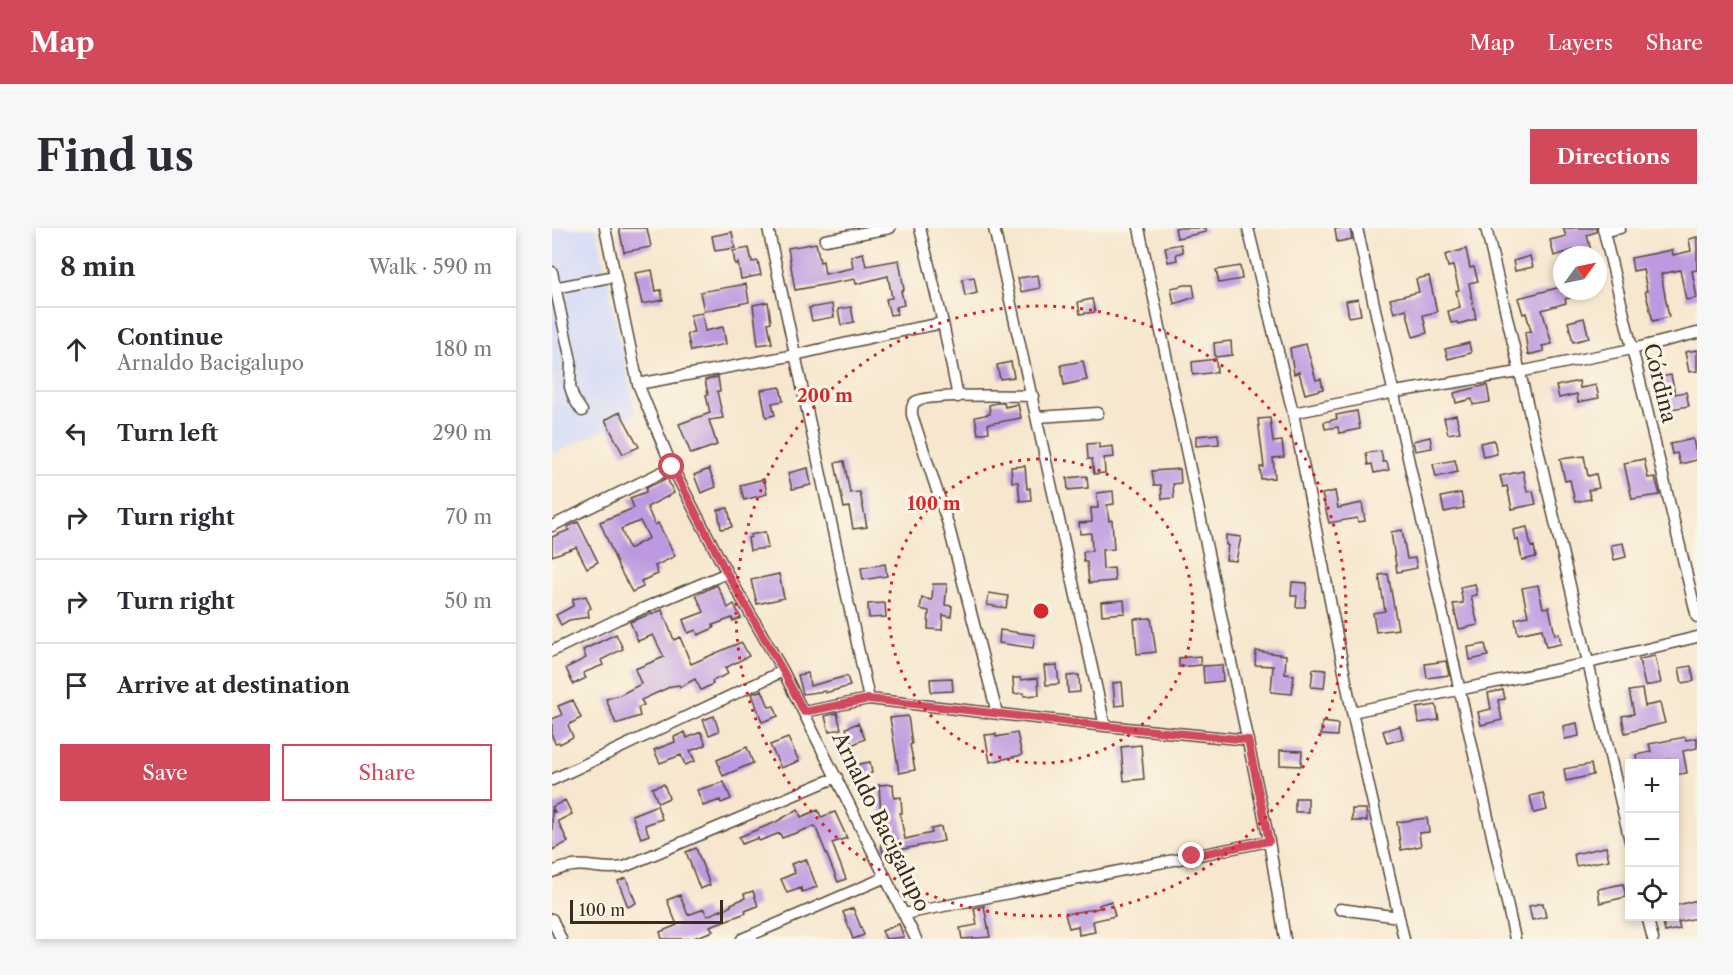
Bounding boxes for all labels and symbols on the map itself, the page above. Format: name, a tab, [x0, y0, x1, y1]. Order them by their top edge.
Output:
north arrow	[1553, 246, 1607, 300]
street label: Córdina	[1639, 341, 1683, 426]
text: 200 m	[797, 385, 853, 407]
route start	[658, 453, 684, 479]
text: 100 m	[907, 493, 961, 515]
centre of rings	[1031, 601, 1051, 621]
street label: Arnaldo Bacigalupo	[827, 727, 936, 916]
route end	[1178, 842, 1204, 868]
scale bar	[570, 897, 723, 924]

